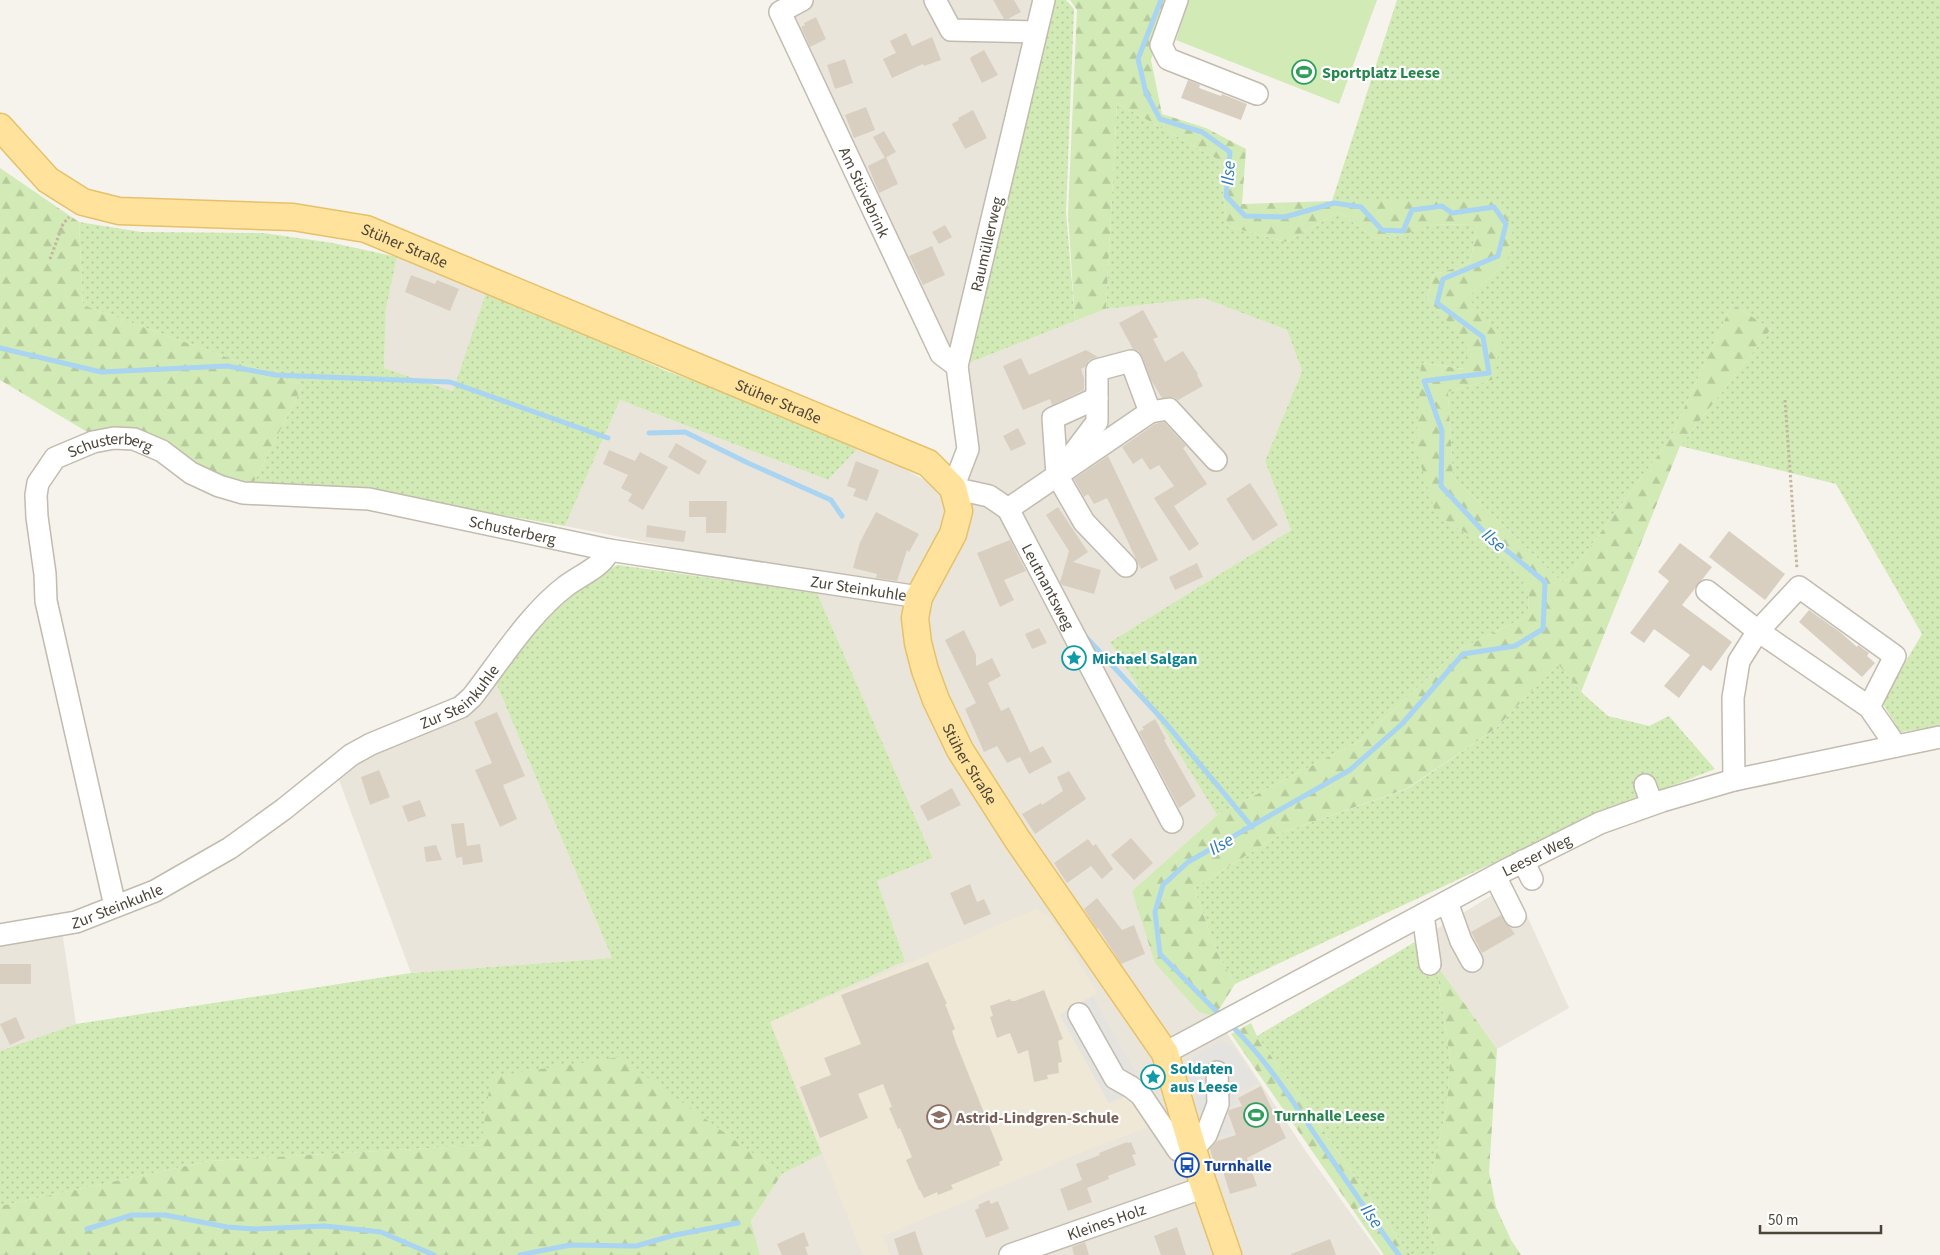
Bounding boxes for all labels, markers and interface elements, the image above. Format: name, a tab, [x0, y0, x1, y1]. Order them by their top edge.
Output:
sports icon: Sportplatz Leese	[1291, 59, 1317, 85]
place label: Sportplatz Leese	[1322, 62, 1440, 84]
street label: Am Stüvebrink	[833, 143, 895, 241]
water label: Ilse	[1215, 159, 1242, 186]
street label: Raumüllerweg	[965, 194, 1009, 294]
street label: Stüher Straße	[358, 218, 451, 274]
street label: Stüher Straße	[732, 374, 825, 430]
street label: Schusterberg	[64, 428, 156, 464]
street label: Schusterberg	[467, 511, 558, 550]
water label: Ilse	[1476, 523, 1512, 558]
street label: Leutnantsweg	[1016, 540, 1079, 634]
street label: Zur Steinkuhle	[809, 571, 908, 607]
place icon: Michael Salgan	[1061, 645, 1087, 671]
place label: Michael Salgan	[1092, 648, 1197, 670]
street label: Zur Steinkuhle	[417, 660, 505, 735]
street label: Stüher Straße	[937, 720, 1002, 809]
water label: Ilse	[1204, 827, 1239, 861]
street label: Leeser Weg	[1498, 829, 1575, 882]
street label: Zur Steinkuhle	[70, 879, 168, 935]
place label: Soldaten aus Leese	[1170, 1058, 1238, 1098]
place icon: Soldaten aus Leese	[1140, 1064, 1166, 1090]
sports icon: Turnhalle Leese	[1243, 1102, 1269, 1128]
school or university icon: Astrid-Lindgren-Schule	[926, 1104, 952, 1130]
place label: Turnhalle Leese	[1274, 1105, 1385, 1127]
place label: Astrid-Lindgren-Schule	[955, 1107, 1119, 1129]
bus stop icon: Turnhalle	[1174, 1152, 1200, 1178]
place label: Turnhalle	[1204, 1155, 1272, 1177]
street label: Kleines Holz	[1064, 1198, 1149, 1246]
water label: Ilse	[1354, 1199, 1389, 1234]
scale bar	[1760, 1202, 1881, 1234]
text: 50 m	[1768, 1210, 1798, 1231]

